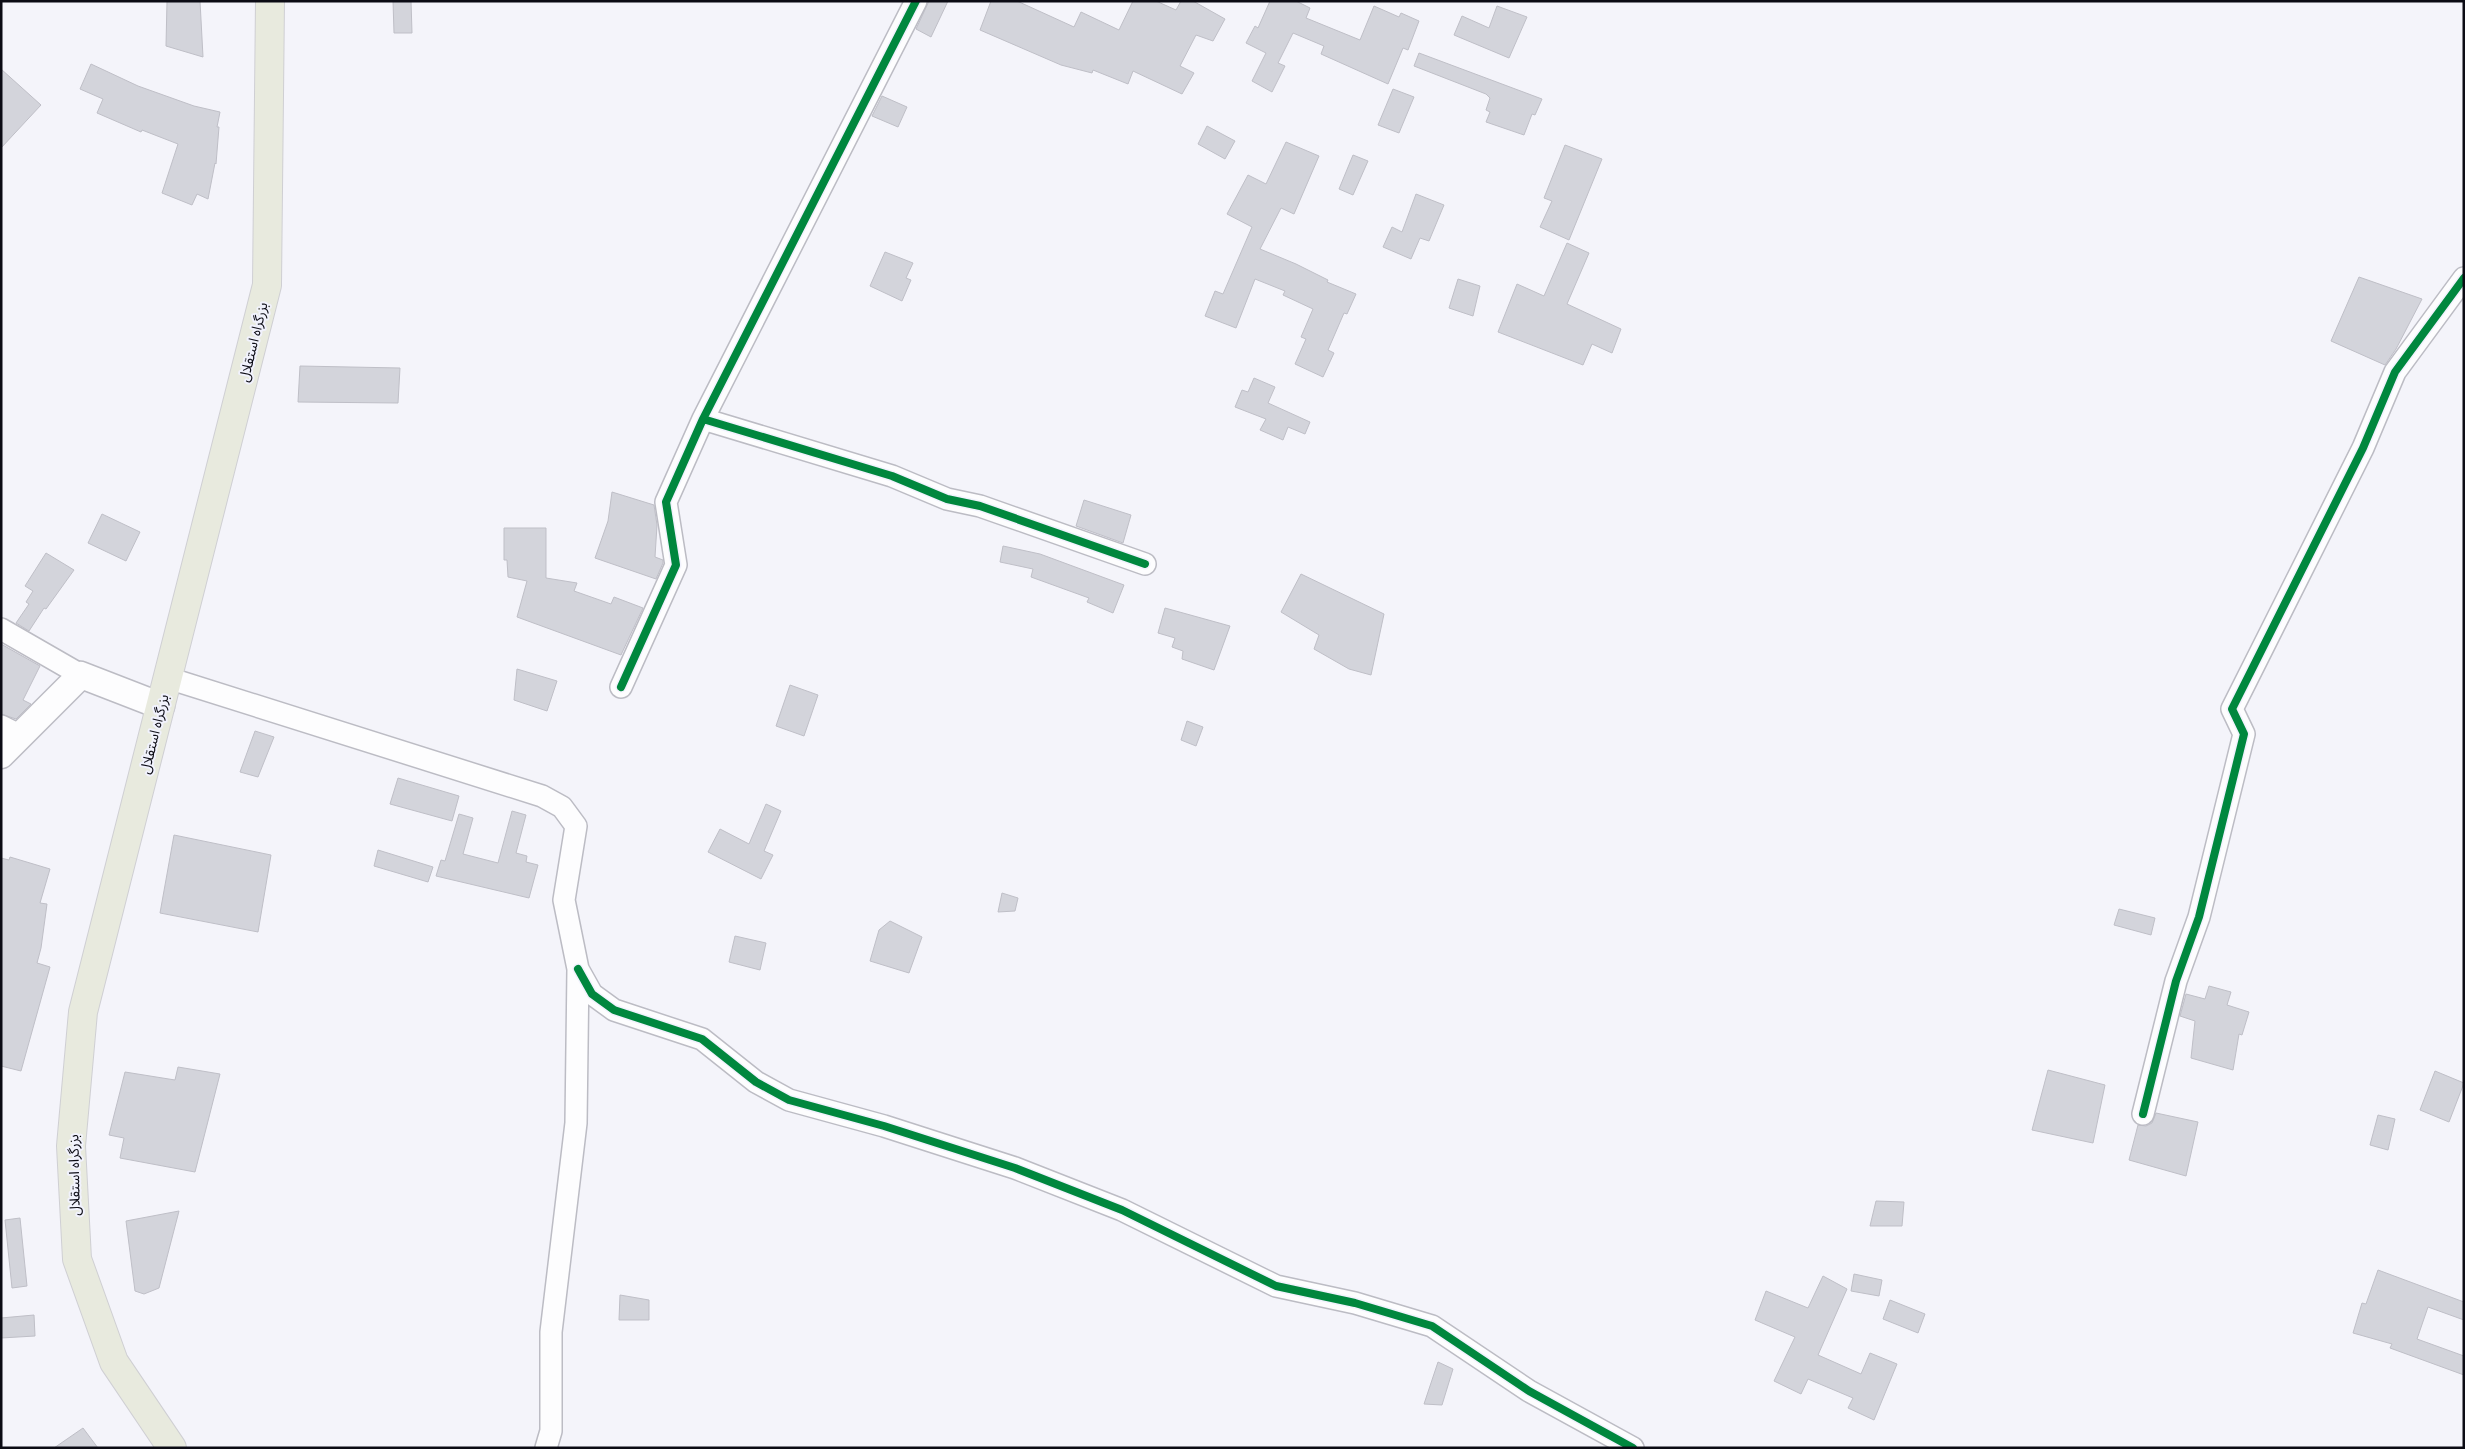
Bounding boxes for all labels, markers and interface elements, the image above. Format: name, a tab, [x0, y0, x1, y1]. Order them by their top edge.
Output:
street label: بزرگراه استقلال	[232, 300, 273, 384]
street label: بزرگراه استقلال	[133, 692, 174, 776]
street label: بزرگراه استقلال	[62, 1134, 85, 1216]

